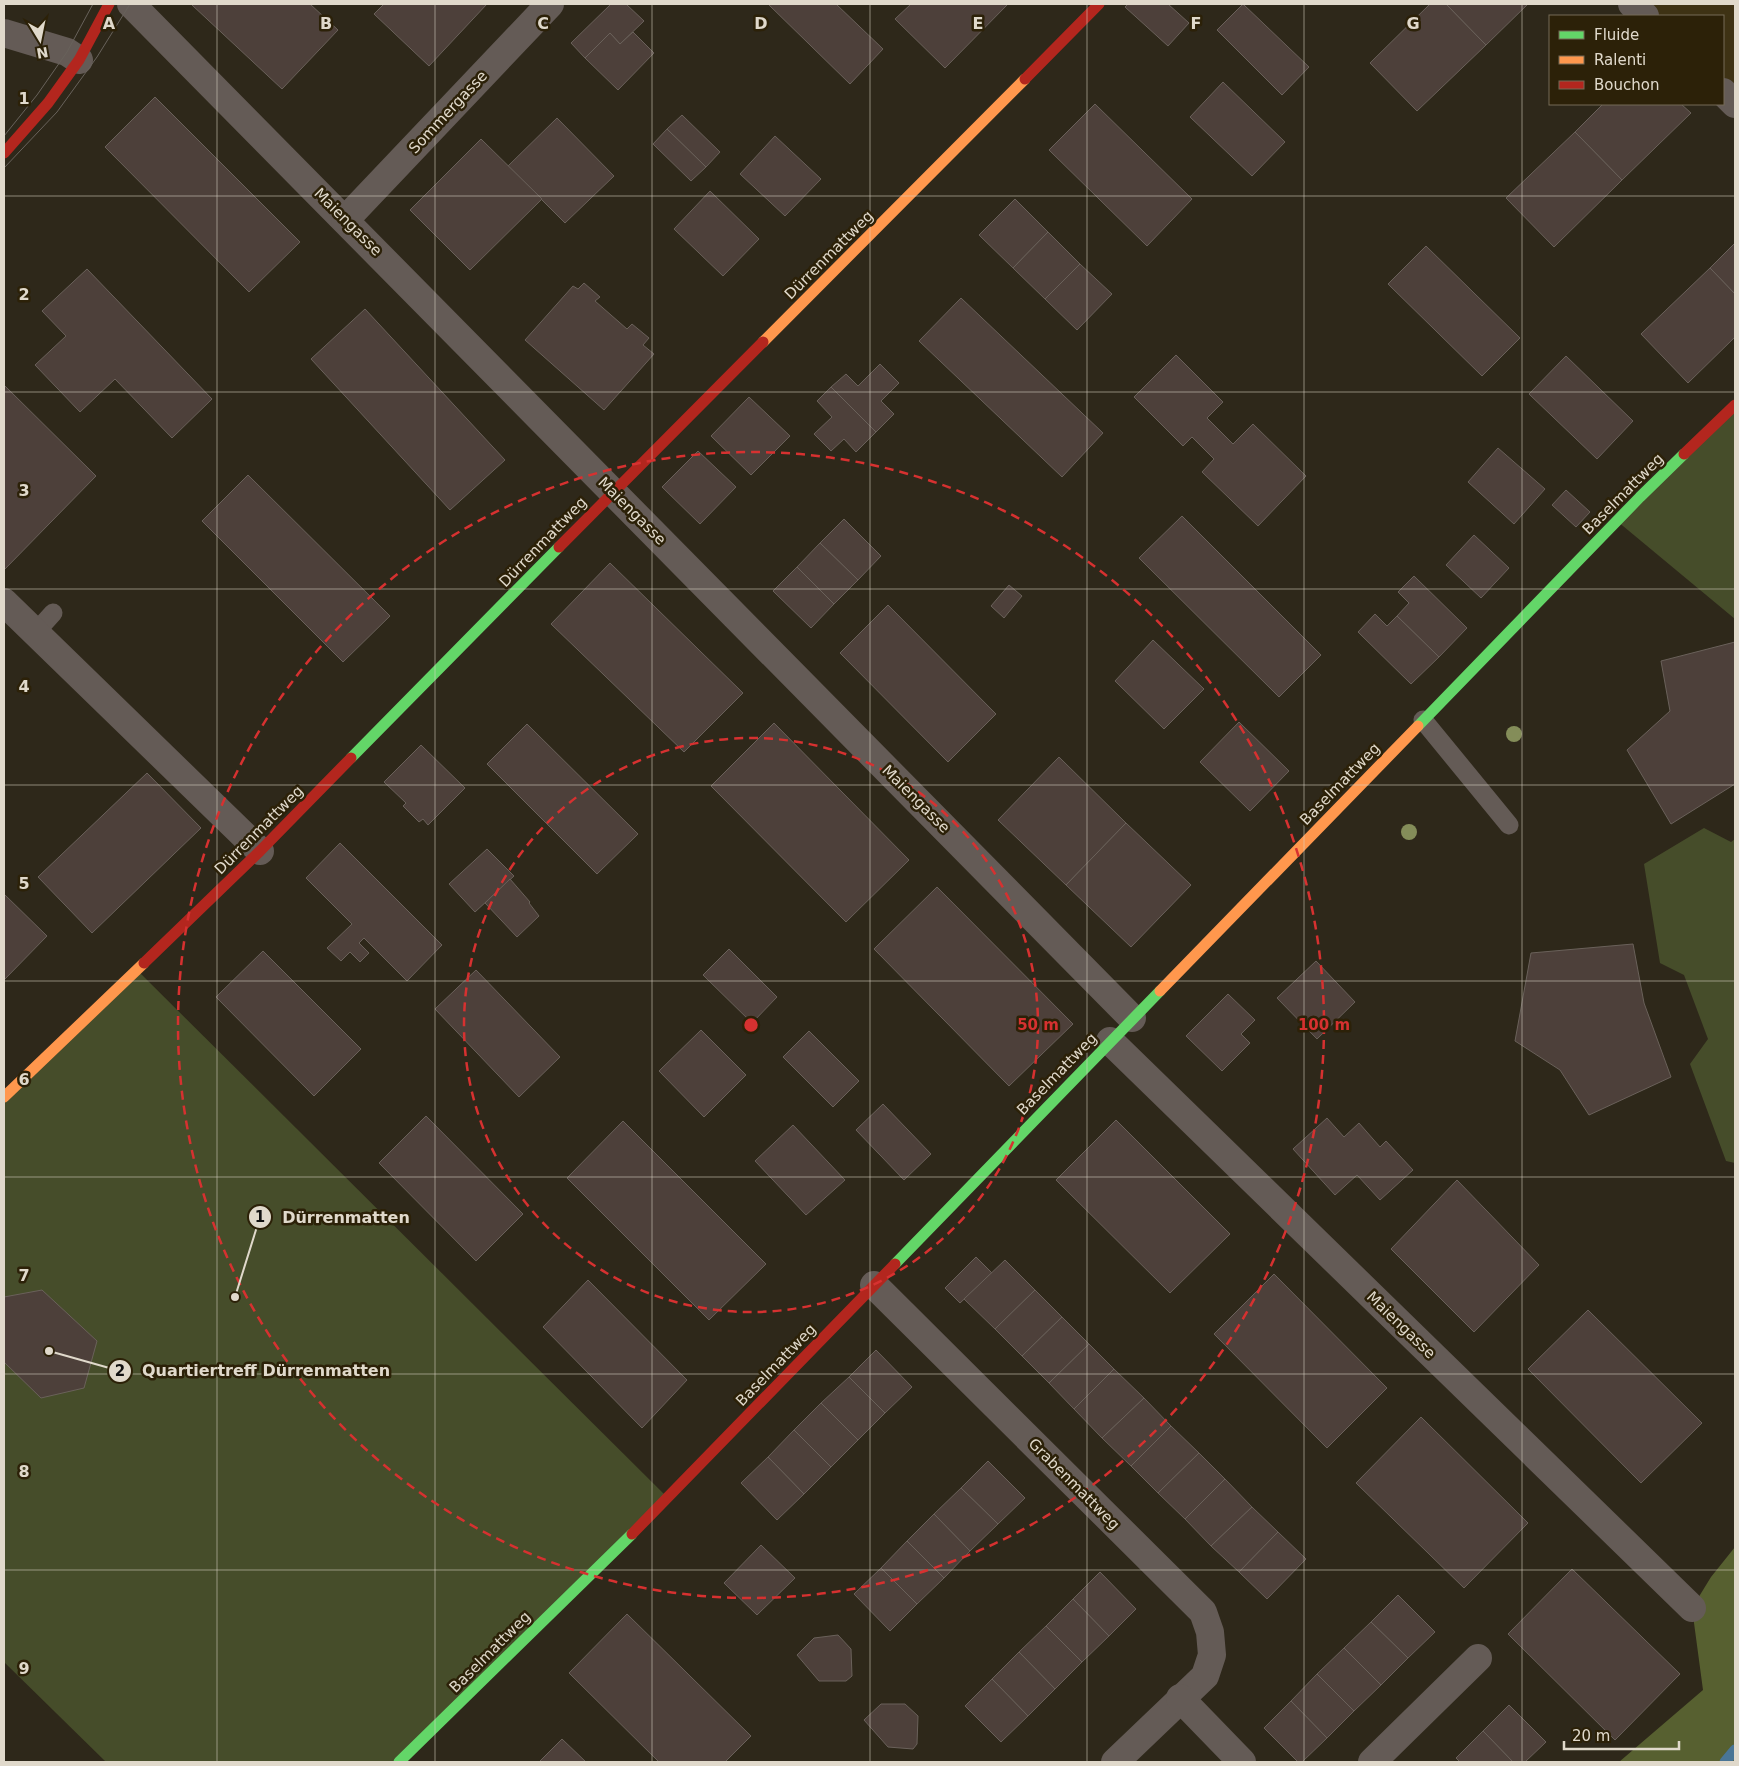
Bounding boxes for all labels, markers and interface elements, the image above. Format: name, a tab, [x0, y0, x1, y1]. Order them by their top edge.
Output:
text: A	[103, 14, 116, 33]
text: B	[320, 14, 332, 33]
text: C	[537, 14, 549, 33]
text: D	[754, 14, 768, 33]
text: E	[973, 14, 983, 33]
text: F	[1191, 14, 1201, 33]
text: G	[1406, 14, 1420, 33]
north arrow	[15, 15, 65, 65]
legend	[1549, 15, 1724, 105]
text: Fluide	[1594, 26, 1639, 44]
text: N	[35, 44, 49, 62]
text: Ralenti	[1594, 51, 1646, 69]
street label: Sommergasse	[405, 67, 491, 157]
text: Bouchon	[1594, 76, 1659, 94]
text: 1	[18, 89, 30, 108]
street label: Maiengasse	[310, 184, 386, 260]
street label: Dürrenmattweg	[781, 207, 877, 303]
text: 2	[18, 285, 30, 304]
street label: Baselmattweg	[1579, 450, 1667, 538]
street label: Maiengasse	[594, 473, 670, 549]
text: 3	[18, 481, 30, 500]
street label: Dürrenmattweg	[495, 493, 591, 591]
text: 4	[18, 677, 30, 696]
street label: Baselmattweg	[1296, 739, 1384, 829]
street label: Maiengasse	[878, 761, 954, 837]
street label: Dürrenmattweg	[211, 782, 307, 878]
text: 5	[18, 874, 30, 893]
centre of rings	[742, 1016, 760, 1034]
text: 50 m	[1017, 1016, 1059, 1034]
text: 100 m	[1298, 1016, 1350, 1034]
street label: Baselmattweg	[1013, 1029, 1101, 1119]
text: 6	[18, 1070, 30, 1089]
callout: Dürrenmatten	[247, 1201, 420, 1232]
text: 1	[255, 1208, 265, 1226]
text: Dürrenmatten	[282, 1208, 410, 1227]
text: 7	[18, 1266, 30, 1285]
street label: Maiengasse	[1363, 1288, 1439, 1362]
street label: Baselmattweg	[732, 1320, 820, 1410]
callout: Quartiertreff Dürrenmatten	[107, 1355, 400, 1386]
text: Quartiertreff Dürrenmatten	[142, 1361, 390, 1380]
text: 2	[115, 1362, 125, 1380]
street label: Grabenmattweg	[1025, 1435, 1123, 1533]
text: 8	[18, 1462, 30, 1481]
street label: Baselmattweg	[446, 1608, 534, 1696]
text: 9	[18, 1659, 30, 1678]
scale bar	[1564, 1718, 1679, 1750]
text: 20 m	[1572, 1727, 1610, 1745]

